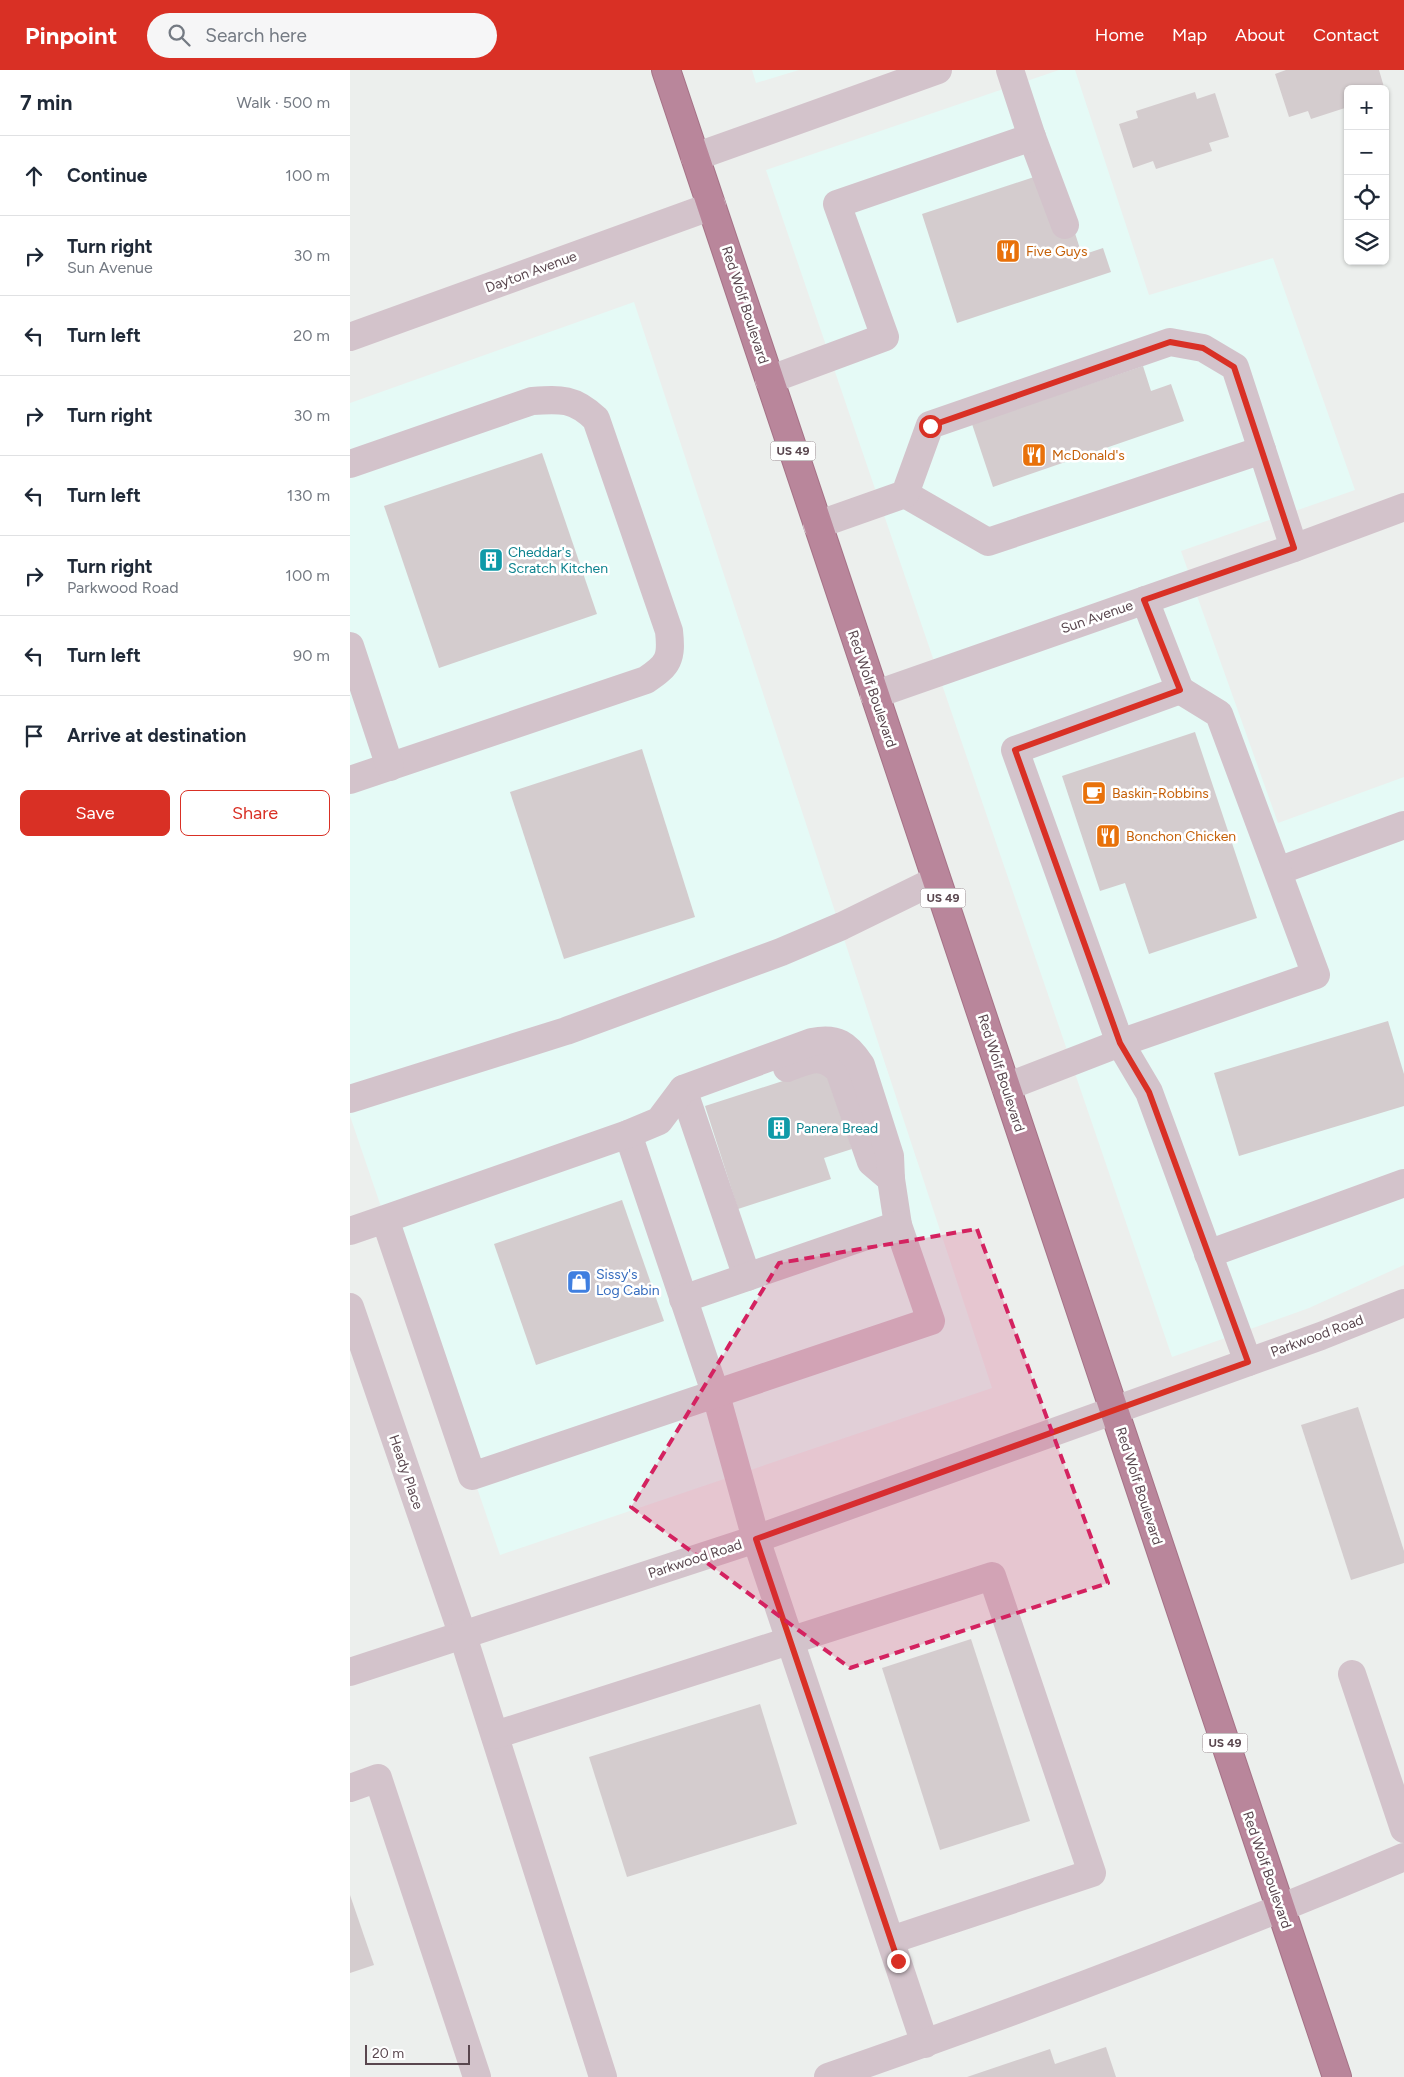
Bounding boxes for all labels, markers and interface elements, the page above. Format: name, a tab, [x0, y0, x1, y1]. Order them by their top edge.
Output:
search box	[147, 13, 497, 58]
text: Pinpoint	[25, 21, 117, 50]
icon: search	[165, 21, 193, 49]
text: Search here	[205, 24, 307, 47]
text: Home	[1095, 24, 1144, 46]
text: Map	[1172, 24, 1207, 46]
text: About	[1235, 24, 1285, 46]
text: Contact	[1313, 24, 1379, 46]
map controls	[1344, 85, 1389, 265]
button: +	[1344, 85, 1389, 130]
text: 7 min	[20, 90, 72, 115]
text: Walk · 500 m	[237, 93, 330, 112]
button: −	[1344, 130, 1389, 175]
icon: ahead	[20, 162, 48, 190]
text: Continue	[67, 164, 147, 187]
text: 100 m	[285, 166, 330, 185]
button: locate	[1344, 175, 1389, 220]
button: layers	[1344, 220, 1389, 265]
text: Turn right	[67, 235, 153, 258]
restaurant icon: Five Guys	[995, 238, 1021, 264]
icon: right	[20, 242, 48, 270]
place label: Five Guys	[1026, 243, 1087, 260]
street label: Red Wolf Boulevard	[718, 244, 772, 366]
text: 30 m	[293, 246, 330, 265]
street label: Dayton Avenue	[483, 247, 579, 296]
text: Sun Avenue	[67, 258, 153, 277]
icon: left	[20, 322, 48, 350]
text: Turn left	[67, 324, 141, 347]
text: 20 m	[293, 326, 330, 345]
icon: right	[20, 402, 48, 430]
text: Turn right	[67, 404, 153, 427]
text: 30 m	[293, 406, 330, 425]
route start	[919, 415, 942, 438]
road number: US 49	[770, 442, 816, 461]
restaurant icon: McDonald's	[1021, 442, 1047, 468]
place label: McDonald's	[1052, 447, 1125, 464]
icon: left	[20, 482, 48, 510]
text: Turn left	[67, 484, 141, 507]
text: 130 m	[287, 486, 330, 505]
place label: Cheddar's Scratch Kitchen	[508, 544, 608, 577]
building icon: Cheddar's Scratch Kitchen	[478, 547, 504, 573]
text: Turn right	[67, 555, 153, 578]
icon: right	[20, 562, 48, 590]
text: 100 m	[285, 566, 330, 585]
text: Parkwood Road	[67, 578, 179, 597]
street label: Sun Avenue	[1059, 597, 1136, 637]
street label: Red Wolf Boulevard	[844, 628, 900, 750]
icon: left	[20, 642, 48, 670]
text: Turn left	[67, 644, 141, 667]
text: 90 m	[293, 646, 330, 665]
icon: arrive	[20, 722, 48, 750]
text: Arrive at destination	[67, 724, 246, 747]
cafe icon: Baskin-Robbins	[1081, 780, 1107, 806]
place label: Baskin-Robbins	[1112, 785, 1209, 802]
button: Save	[20, 790, 170, 836]
button: Share	[180, 790, 330, 836]
restaurant icon: Bonchon Chicken	[1095, 823, 1121, 849]
place label: Bonchon Chicken	[1126, 828, 1236, 845]
road number: US 49	[920, 888, 966, 908]
street label: Red Wolf Boulevard	[974, 1012, 1028, 1134]
building icon: Panera Bread	[766, 1115, 792, 1141]
place label: Panera Bread	[796, 1120, 878, 1137]
place label: Sissy's Log Cabin	[596, 1266, 660, 1299]
shop icon: Sissy's Log Cabin	[566, 1269, 592, 1295]
street label: Parkwood Road	[1268, 1311, 1366, 1361]
street label: Red Wolf Boulevard	[1112, 1425, 1166, 1547]
street label: Heady Place	[385, 1432, 427, 1512]
street label: Parkwood Road	[646, 1536, 744, 1582]
road number: US 49	[1202, 1734, 1248, 1752]
street label: Red Wolf Boulevard	[1239, 1809, 1295, 1931]
route end	[887, 1950, 910, 1973]
scale bar	[365, 2042, 470, 2065]
text: 20 m	[372, 2045, 404, 2062]

